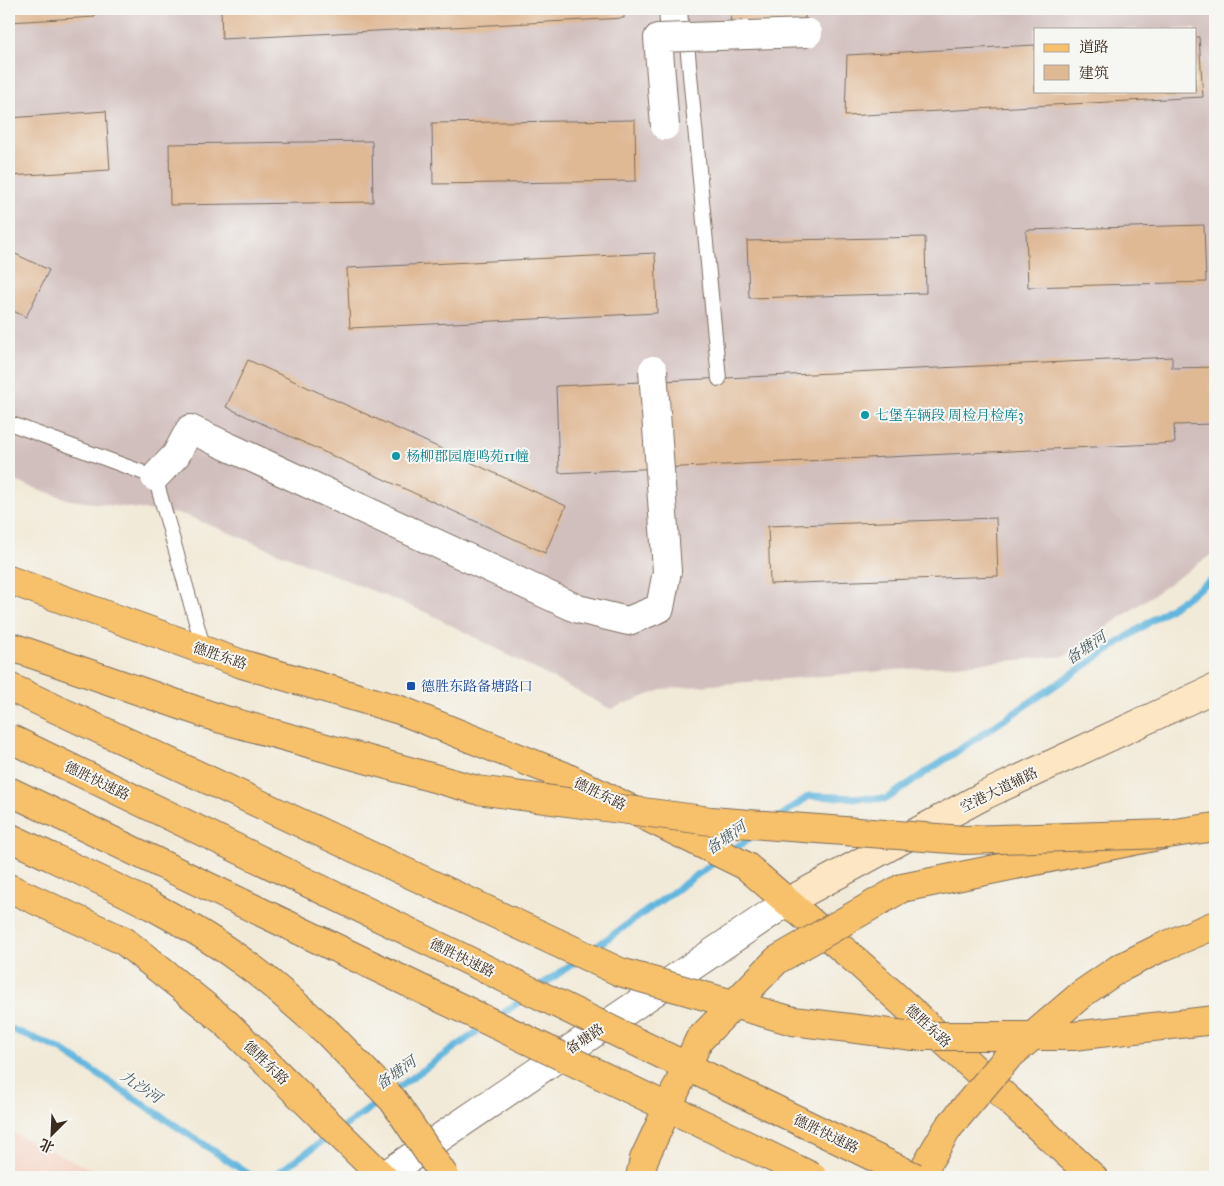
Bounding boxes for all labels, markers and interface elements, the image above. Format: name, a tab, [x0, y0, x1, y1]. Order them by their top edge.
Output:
legend	[1034, 28, 1196, 92]
text: 道路	[1079, 38, 1109, 56]
text: 建筑	[1079, 64, 1109, 82]
place label: 七堡车辆段 周检月检库3	[875, 407, 1024, 424]
marker: 七堡车辆段 周检月检库3	[859, 409, 871, 421]
place label: 杨柳郡园鹿鸣苑11幢	[406, 448, 529, 465]
marker: 杨柳郡园鹿鸣苑11幢	[390, 450, 402, 462]
water label: 备塘河	[1062, 626, 1112, 668]
street label: 德胜东路	[191, 639, 249, 673]
place label: 德胜东路备塘路口	[421, 678, 533, 695]
marker: 德胜东路备塘路口	[405, 680, 417, 692]
street label: 德胜快速路	[62, 758, 132, 804]
street label: 空港大道辅路	[958, 764, 1040, 816]
street label: 德胜东路	[571, 774, 629, 814]
water label: 备塘河	[702, 816, 752, 858]
street label: 德胜快速路	[427, 935, 497, 981]
street label: 德胜东路	[902, 1001, 954, 1051]
street label: 备塘路	[563, 1020, 607, 1058]
street label: 德胜东路	[240, 1037, 292, 1089]
water label: 备塘河	[372, 1051, 422, 1093]
water label: 九沙河	[117, 1067, 167, 1109]
north arrow	[28, 1108, 78, 1158]
street label: 德胜快速路	[791, 1111, 861, 1157]
text: 北	[37, 1135, 57, 1156]

